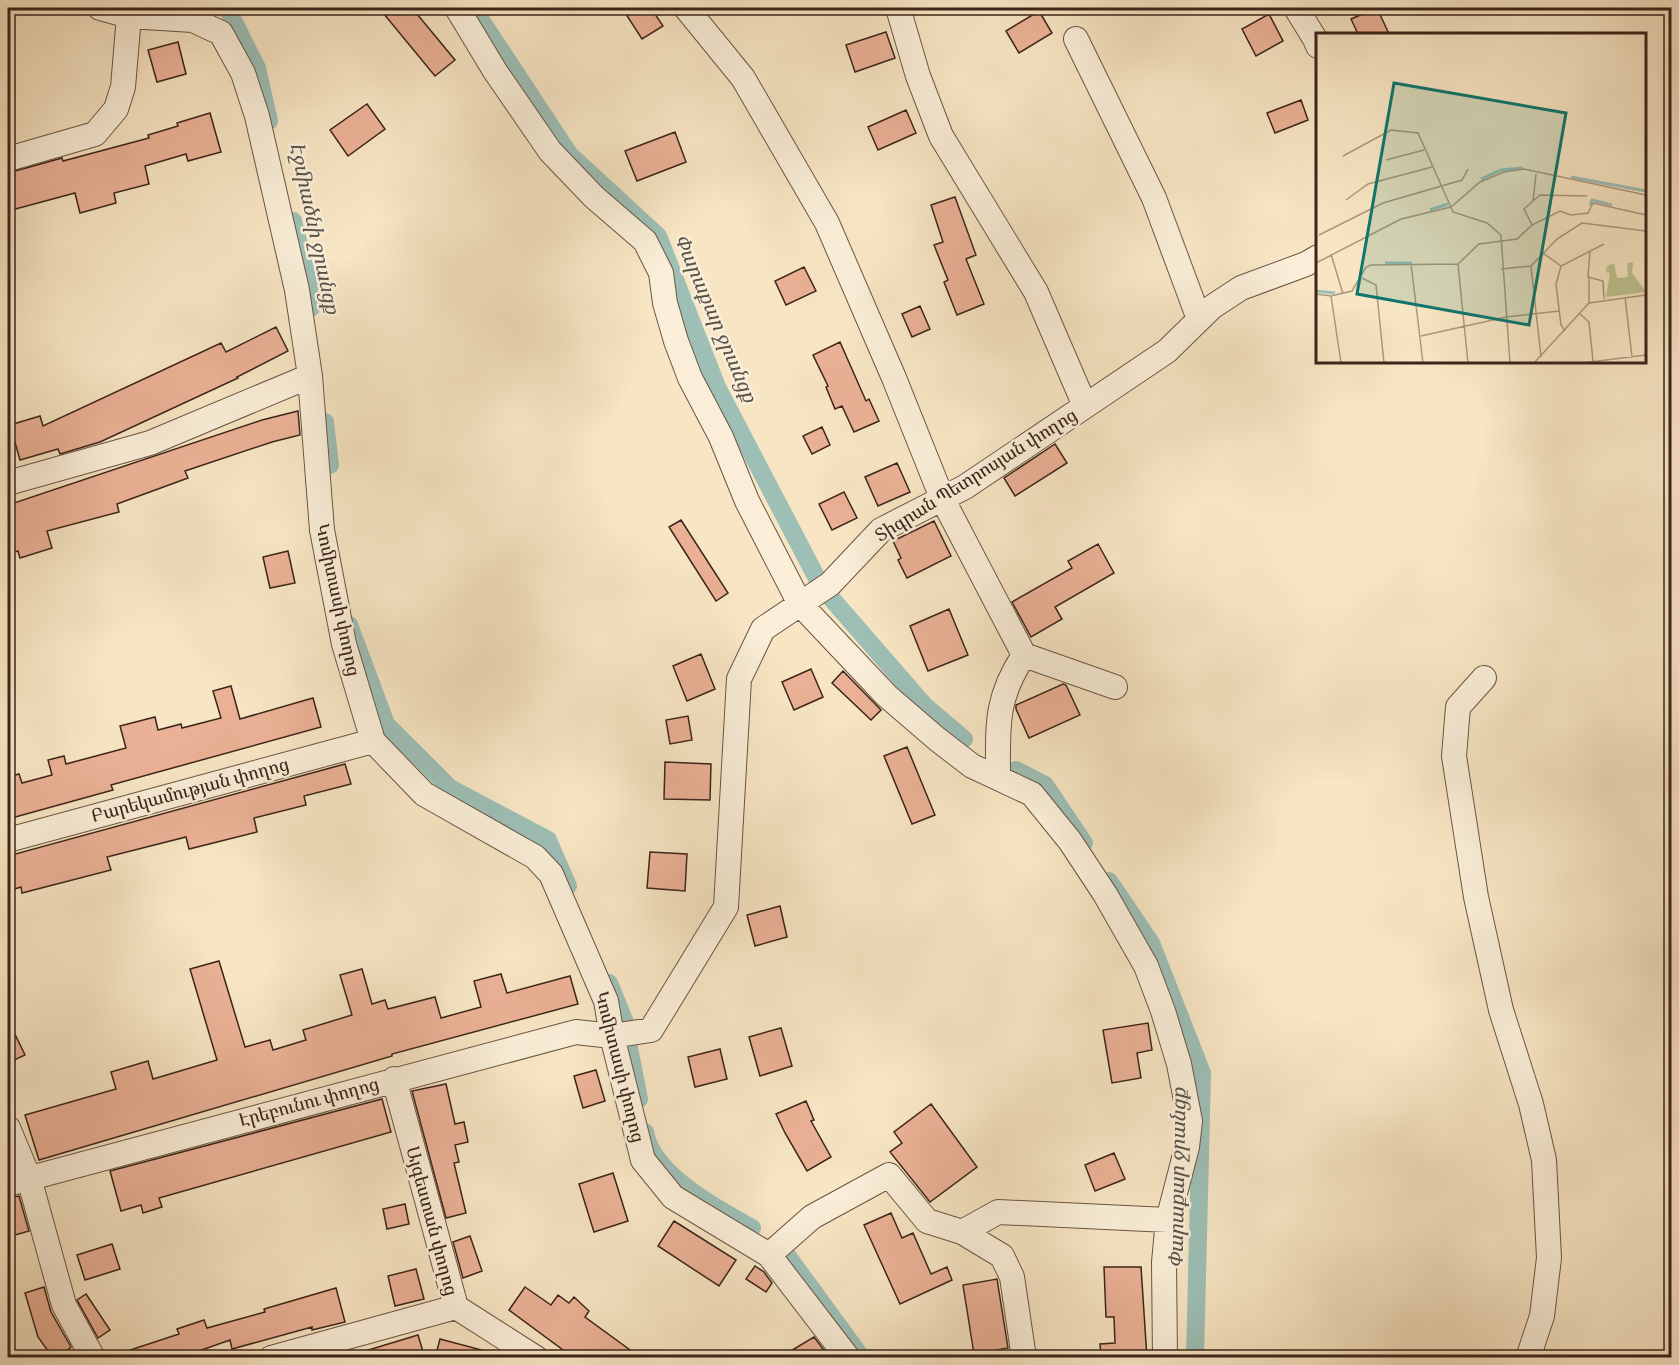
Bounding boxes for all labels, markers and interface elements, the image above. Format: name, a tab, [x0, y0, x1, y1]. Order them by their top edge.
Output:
inset map	[1316, 33, 1646, 363]
water label: Էջմիածնի ջրանցք	[284, 140, 345, 318]
water label: Փարաքար ջրանցք	[669, 230, 763, 407]
street label: Տիգրան Պետրոսյան փողոց	[871, 404, 1082, 547]
street label: Կոմիտասի փողոց	[310, 522, 365, 678]
street label: Բարեկամության փողոց	[89, 753, 292, 828]
street label: Կոմիտասի փողոց	[590, 989, 649, 1145]
street label: Էրեբունու փողոց	[237, 1073, 382, 1132]
water label: Փարաքար ջրանցք	[1163, 1086, 1192, 1268]
street label: Այգեստան փողոց	[401, 1144, 463, 1298]

